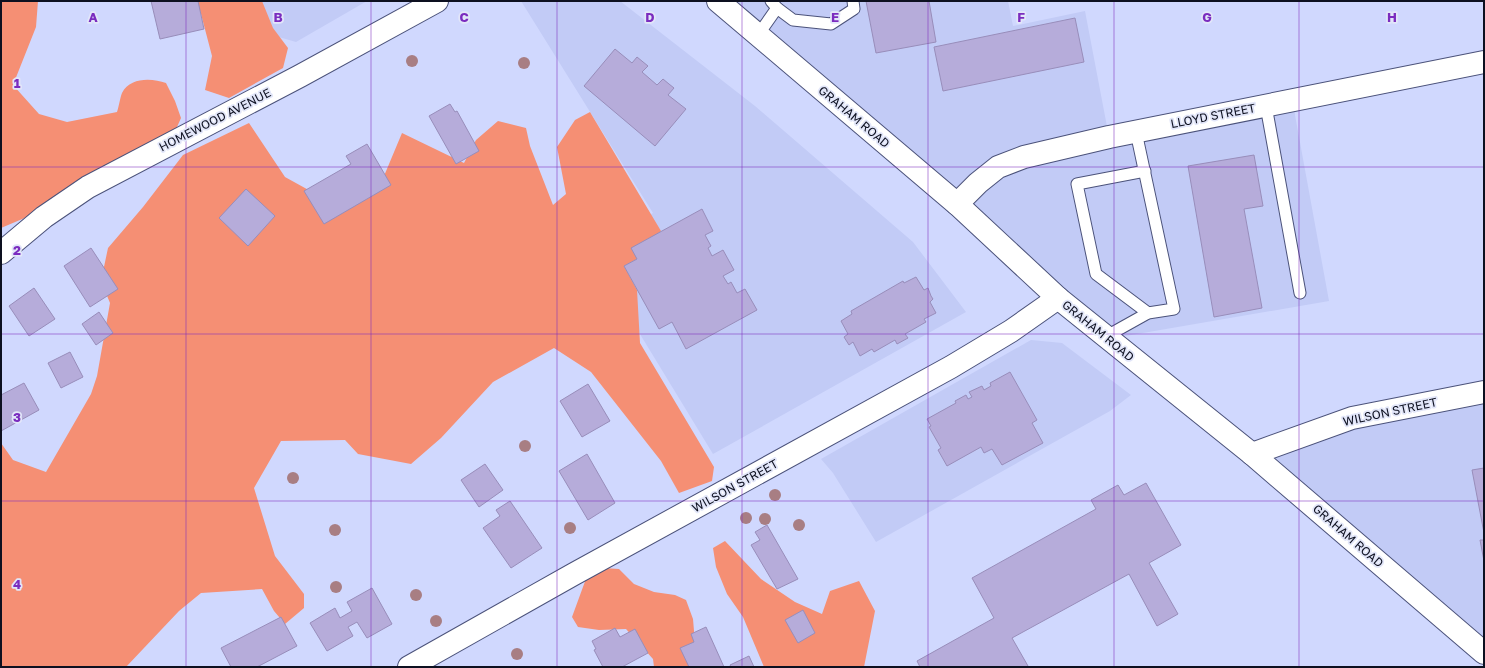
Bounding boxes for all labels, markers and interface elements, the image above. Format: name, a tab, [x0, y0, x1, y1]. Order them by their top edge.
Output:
text: A	[88, 9, 98, 25]
text: B	[273, 9, 283, 25]
text: C	[459, 9, 469, 25]
text: D	[645, 9, 655, 25]
text: E	[831, 9, 839, 25]
text: F	[1017, 9, 1025, 25]
text: G	[1202, 9, 1212, 25]
text: H	[1387, 9, 1397, 25]
text: 1	[14, 75, 21, 91]
street label: GRAHAM ROAD	[816, 82, 893, 151]
street label: HOMEWOOD AVENUE	[156, 85, 273, 154]
street label: LLOYD STREET	[1169, 100, 1257, 131]
text: 2	[13, 242, 21, 258]
street label: GRAHAM ROAD	[1059, 297, 1137, 364]
street label: WILSON STREET	[1341, 394, 1439, 429]
text: 3	[13, 409, 21, 425]
street label: WILSON STREET	[689, 455, 781, 515]
street label: GRAHAM ROAD	[1310, 501, 1387, 570]
text: 4	[13, 576, 21, 592]

